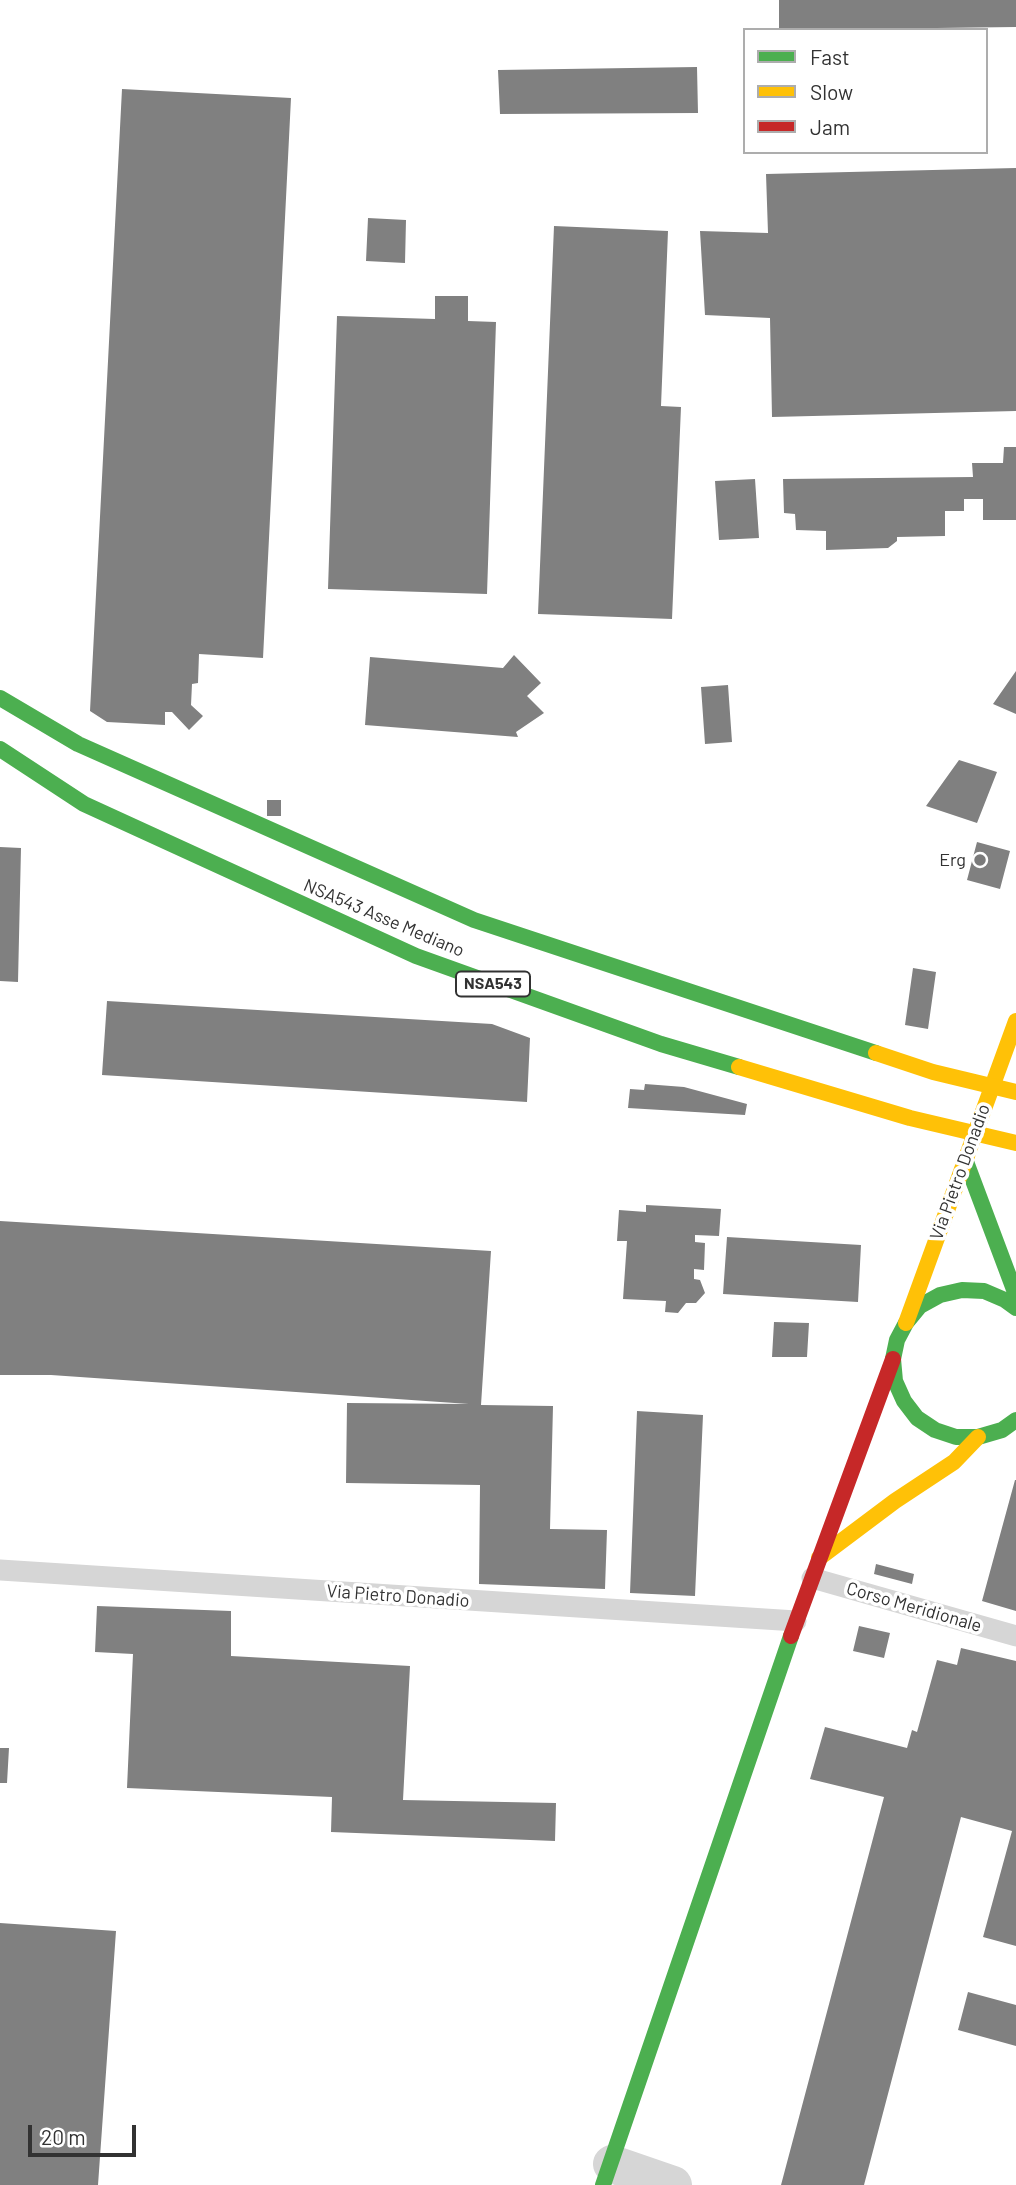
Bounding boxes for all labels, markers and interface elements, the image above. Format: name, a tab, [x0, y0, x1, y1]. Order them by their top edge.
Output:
legend	[743, 28, 988, 154]
text: Fast	[810, 44, 850, 69]
text: Slow	[810, 79, 853, 104]
text: Jam	[810, 114, 850, 139]
place label: Erg	[939, 849, 966, 871]
marker: Erg	[972, 852, 988, 868]
street label: NSA543 Asse Mediano	[300, 874, 468, 962]
road number: NSA543	[456, 972, 530, 996]
street label: Via Pietro Donadio	[925, 1101, 995, 1243]
street label: Corso Meridionale	[844, 1577, 984, 1637]
street label: Via Pietro Donadio	[326, 1580, 470, 1612]
scale bar	[32, 2112, 140, 2156]
text: 20 m	[41, 2124, 86, 2149]

